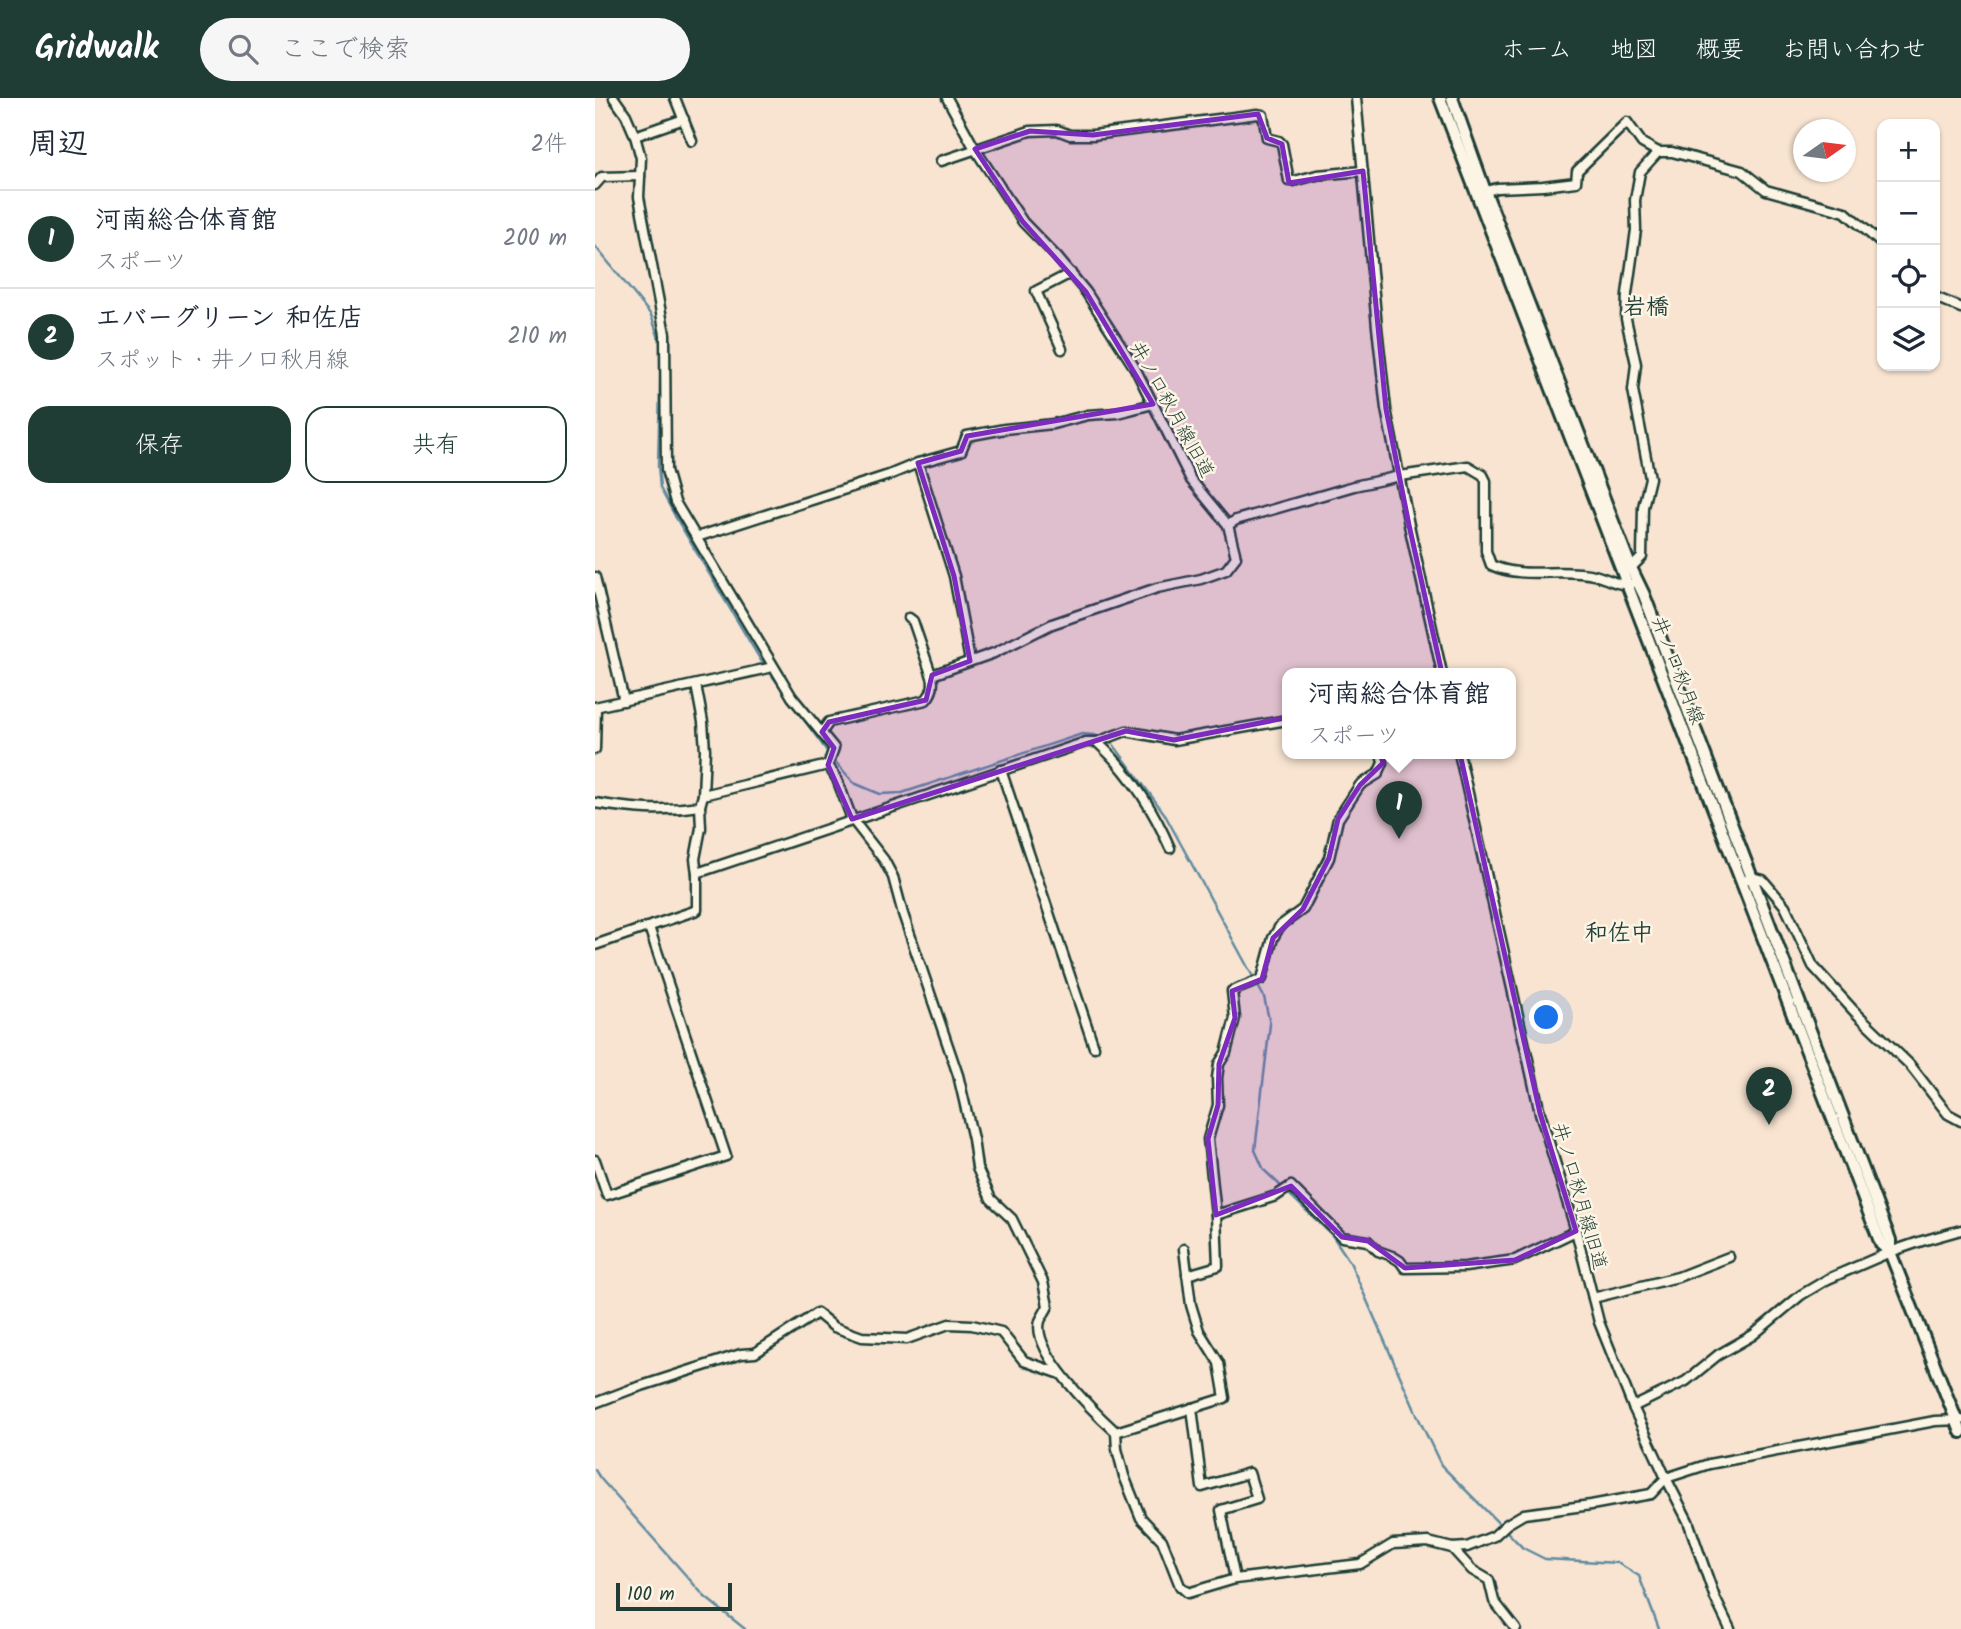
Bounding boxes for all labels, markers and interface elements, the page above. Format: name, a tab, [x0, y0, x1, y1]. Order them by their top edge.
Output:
search box	[200, 18, 690, 81]
text: Gridwalk	[35, 23, 158, 76]
text: ここで検索	[280, 29, 410, 71]
icon: search	[224, 30, 262, 68]
text: ホーム	[1501, 31, 1572, 70]
text: 地図	[1610, 31, 1658, 70]
text: 概要	[1696, 31, 1744, 70]
text: お問い合わせ	[1782, 31, 1926, 70]
north arrow	[1793, 119, 1856, 182]
map controls	[1877, 119, 1940, 371]
button: +	[1877, 119, 1940, 182]
text: 周辺	[28, 121, 88, 169]
text: 2件	[531, 127, 567, 163]
button: −	[1877, 182, 1940, 245]
text: 河南総合体育館	[95, 200, 277, 242]
text: 1	[48, 221, 54, 257]
text: 200 m	[503, 221, 567, 257]
text: スポーツ	[95, 245, 187, 281]
button: locate	[1877, 245, 1940, 308]
district label: 岩橋	[1623, 290, 1669, 326]
text: エバーグリーン 和佐店	[95, 298, 363, 340]
button: layers	[1877, 308, 1940, 371]
text: 2	[44, 319, 58, 355]
text: 210 m	[507, 319, 567, 355]
street label: 井ノ口秋月線旧道	[1121, 336, 1221, 484]
text: スポット · 井ノ口秋月線	[95, 343, 349, 379]
button: 保存	[28, 406, 291, 483]
button: 共有	[305, 406, 567, 483]
street label: 井ノ口秋月線	[1643, 612, 1712, 729]
popup	[1282, 668, 1516, 759]
text: 河南総合体育館	[1308, 674, 1490, 716]
text: スポーツ	[1308, 719, 1400, 755]
pin: 1	[1376, 781, 1422, 839]
district label: 和佐中	[1585, 916, 1654, 952]
your location	[1529, 1000, 1563, 1034]
pin: 2	[1746, 1067, 1792, 1125]
street label: 井ノ口秋月線旧道	[1544, 1119, 1614, 1274]
scale bar	[616, 1580, 731, 1612]
text: 100 m	[627, 1580, 675, 1610]

